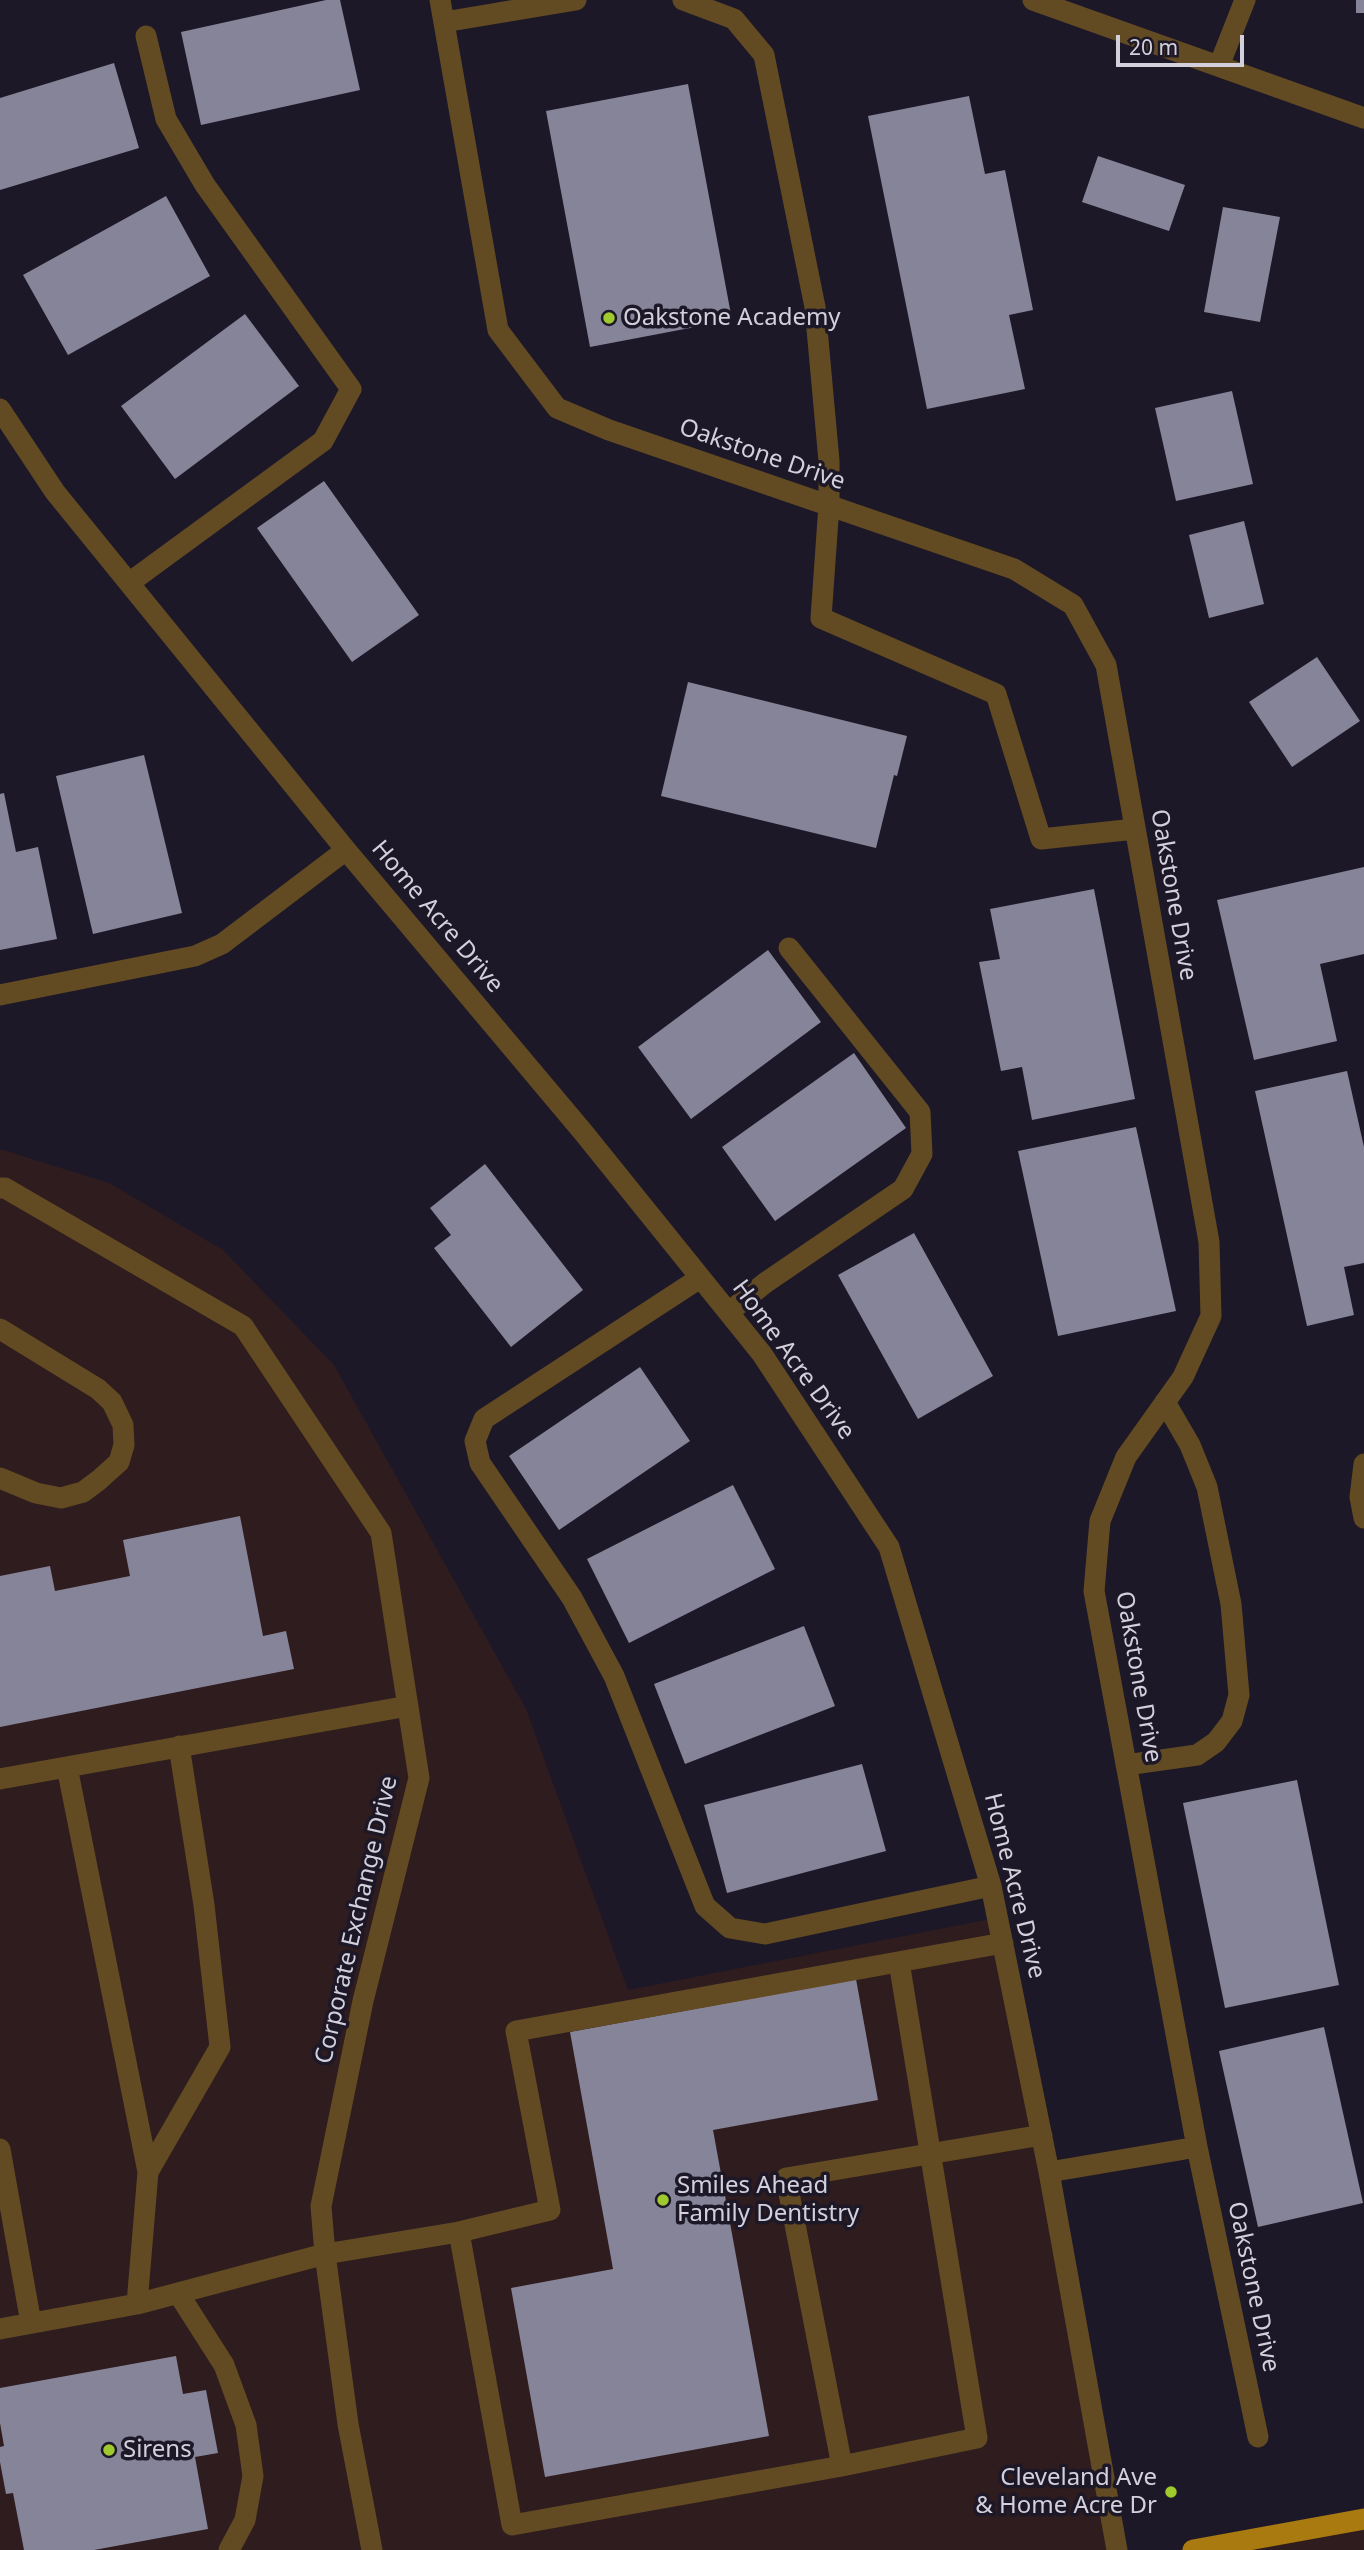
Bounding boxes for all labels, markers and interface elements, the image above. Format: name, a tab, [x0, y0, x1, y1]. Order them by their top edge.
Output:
scale bar	[1119, 21, 1247, 65]
text: 20 m	[1129, 33, 1178, 61]
place label: Oakstone Academy	[623, 304, 841, 332]
marker: Oakstone Academy	[601, 310, 617, 326]
street label: Oakstone Drive	[675, 413, 849, 497]
street label: Oakstone Drive	[1144, 807, 1202, 983]
street label: Home Acre Drive	[365, 835, 509, 999]
street label: Home Acre Drive	[726, 1275, 860, 1445]
street label: Oakstone Drive	[1109, 1589, 1167, 1765]
street label: Corporate Exchange Drive	[310, 1773, 404, 2067]
street label: Home Acre Drive	[977, 1790, 1051, 1982]
place label: Smiles Ahead Family Dentistry	[677, 2172, 859, 2228]
marker: Smiles Ahead Family Dentistry	[655, 2192, 671, 2208]
street label: Oakstone Drive	[1221, 2199, 1285, 2375]
place label: Sirens	[123, 2436, 192, 2464]
marker: Sirens	[101, 2442, 117, 2458]
place label: Cleveland Ave & Home Acre Dr	[975, 2464, 1157, 2520]
marker: Cleveland Ave & Home Acre Dr	[1163, 2484, 1179, 2500]

